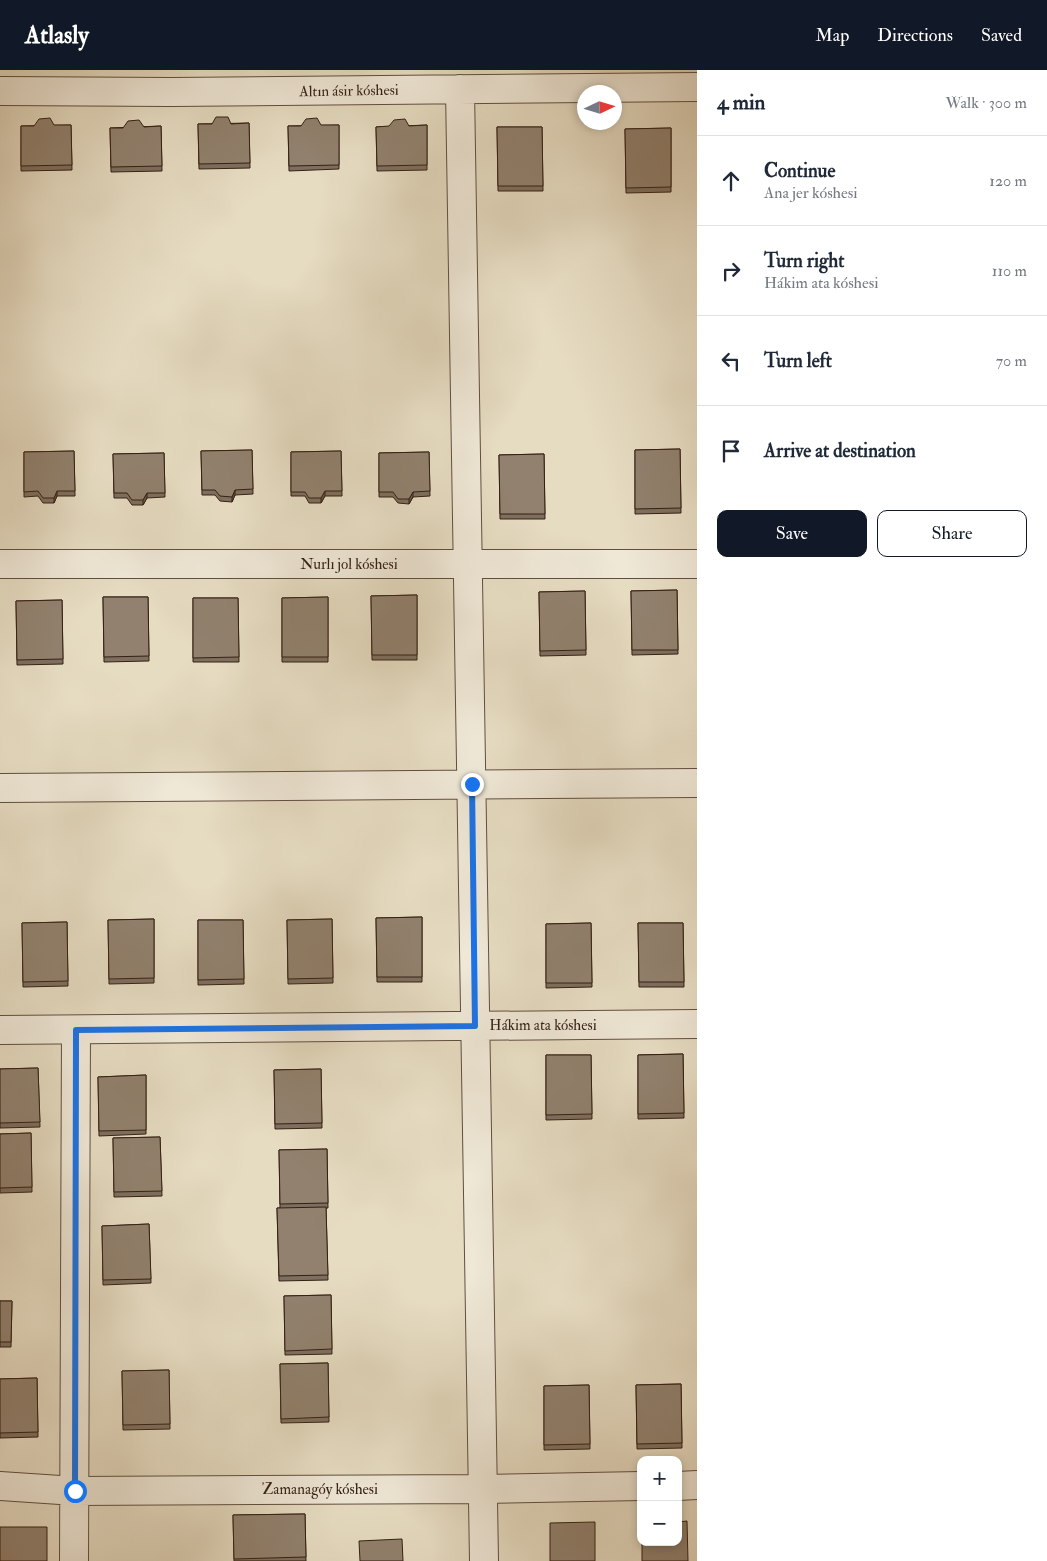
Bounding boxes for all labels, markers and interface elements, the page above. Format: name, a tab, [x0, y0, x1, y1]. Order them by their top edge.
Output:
text: Atlasly	[25, 20, 89, 51]
text: Map	[816, 24, 849, 47]
text: Directions	[877, 24, 953, 47]
text: Saved	[981, 24, 1022, 47]
street label: Altın ásir kóshesi	[298, 81, 399, 101]
north arrow	[577, 85, 622, 130]
text: 4 min	[717, 89, 765, 116]
text: Walk · 300 m	[946, 93, 1027, 113]
text: Continue	[764, 159, 835, 183]
icon: ahead	[717, 167, 745, 195]
text: 120 m	[989, 171, 1027, 191]
text: Ana jer kóshesi	[764, 183, 857, 203]
text: Turn right	[764, 249, 844, 273]
icon: right	[717, 257, 745, 285]
text: 110 m	[992, 261, 1027, 281]
text: Hákim ata kóshesi	[764, 273, 878, 293]
icon: left	[717, 347, 745, 375]
text: Turn left	[764, 349, 832, 373]
text: 70 m	[996, 351, 1027, 371]
icon: arrive	[717, 437, 745, 465]
text: Arrive at destination	[764, 439, 916, 463]
button: Save	[717, 510, 867, 557]
button: Share	[877, 510, 1027, 557]
street label: Nurlı jol kóshesi	[300, 555, 398, 574]
route end	[461, 773, 484, 796]
street label: Hákim ata kóshesi	[489, 1016, 597, 1035]
map controls	[637, 1456, 682, 1546]
button: +	[637, 1456, 682, 1501]
route start	[64, 1480, 87, 1503]
street label: Zamanagóy kóshesi	[262, 1480, 378, 1499]
button: −	[637, 1501, 682, 1546]

